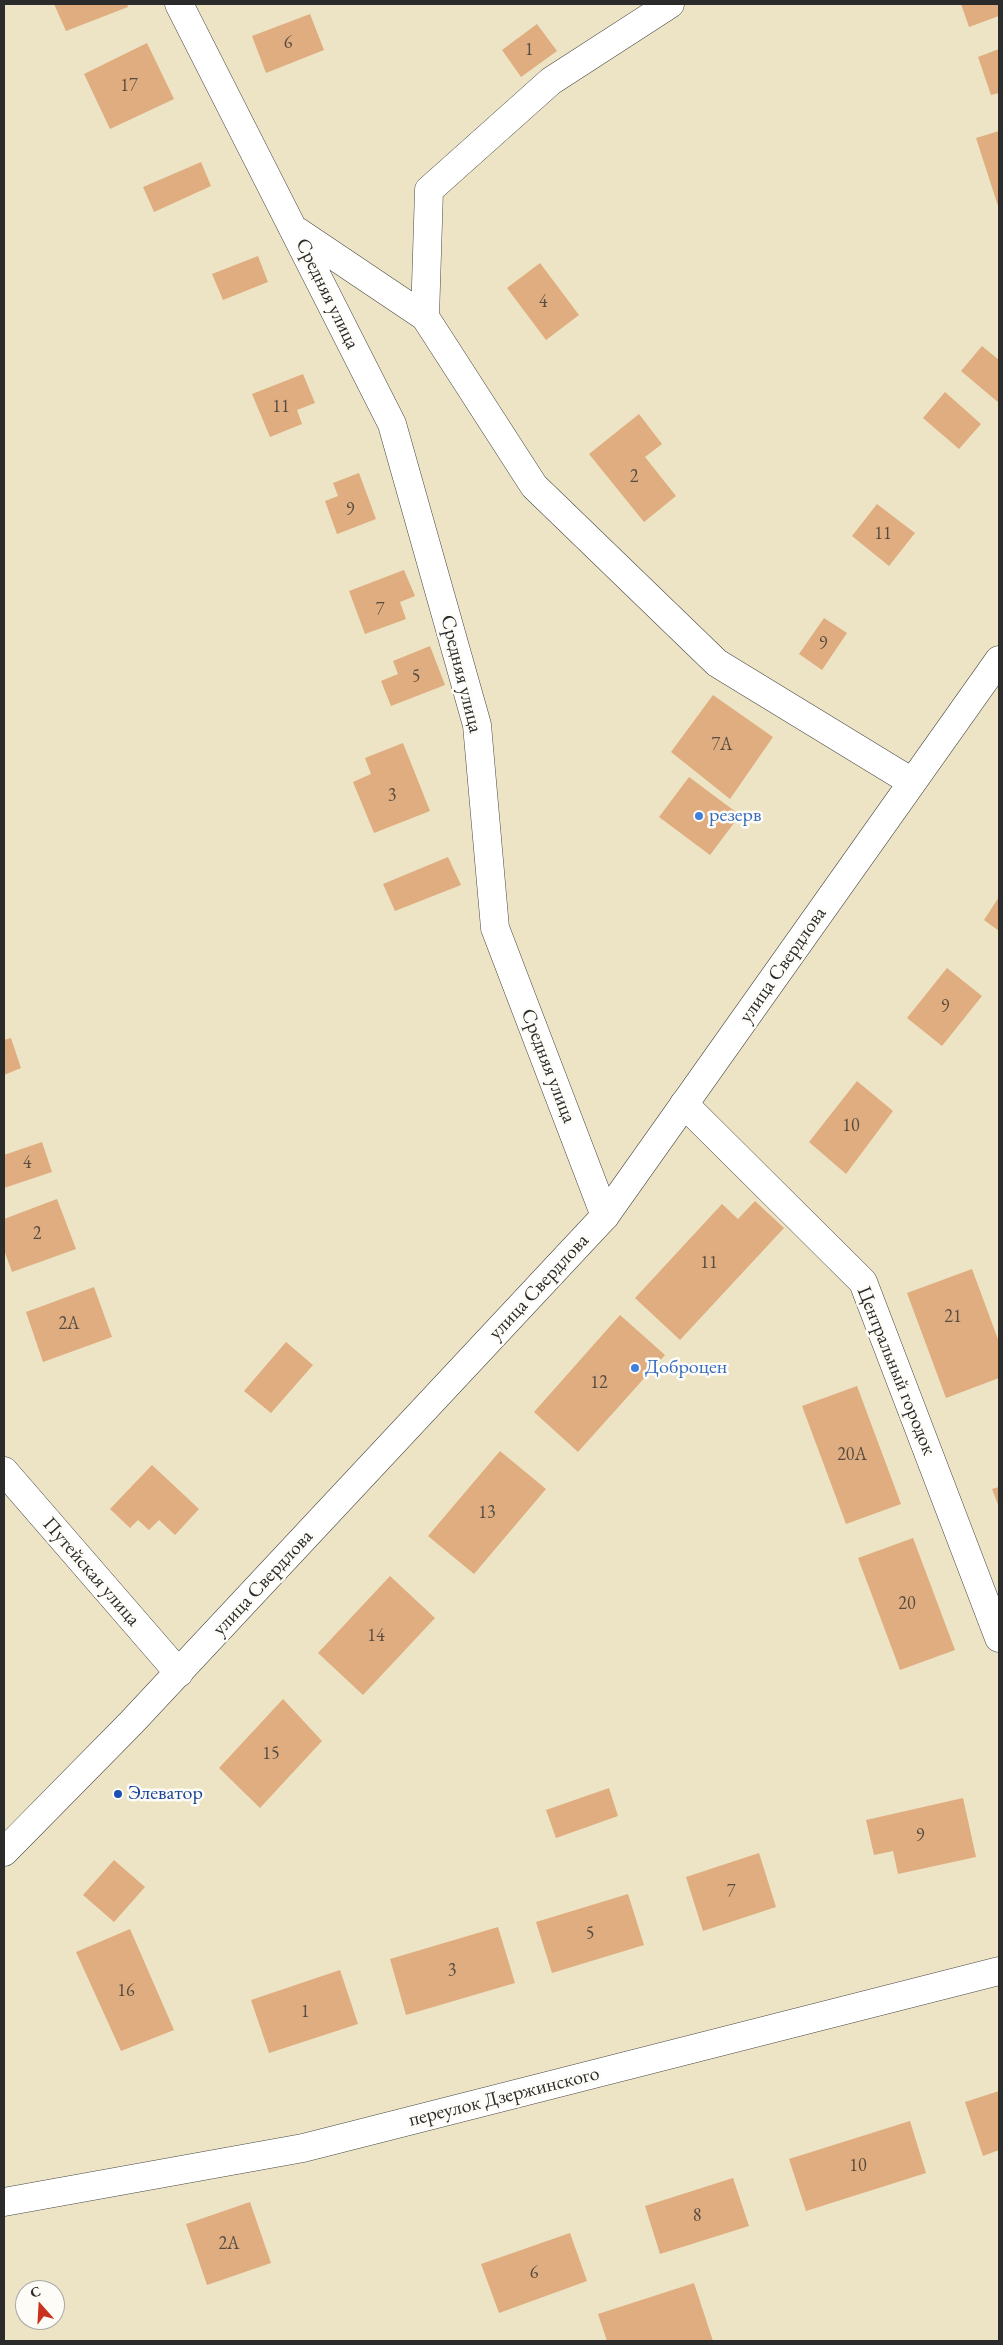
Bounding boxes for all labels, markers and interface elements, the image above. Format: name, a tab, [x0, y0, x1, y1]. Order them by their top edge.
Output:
house number: 6	[284, 32, 292, 54]
house number: 1	[525, 39, 533, 61]
house number: 17	[120, 75, 138, 97]
street label: Средняя улица	[290, 235, 364, 353]
house number: 4	[539, 291, 547, 313]
house number: 11	[272, 396, 290, 418]
house number: 2	[630, 466, 638, 488]
house number: 9	[346, 499, 354, 521]
house number: 11	[874, 523, 892, 545]
house number: 7	[376, 599, 384, 621]
street label: Средняя улица	[435, 613, 487, 735]
house number: 9	[819, 633, 827, 655]
house number: 5	[412, 666, 420, 688]
house number: 7А	[711, 734, 733, 756]
house number: 3	[388, 785, 396, 807]
place label: резерв	[709, 804, 761, 828]
marker: резерв	[693, 810, 705, 822]
street label: улица Свердлова	[734, 902, 832, 1028]
house number: 9	[941, 996, 949, 1018]
street label: Средняя улица	[515, 1005, 581, 1127]
house number: 10	[842, 1115, 860, 1137]
house number: 4	[23, 1152, 31, 1174]
house number: 2	[33, 1223, 41, 1245]
street label: улица Свердлова	[484, 1229, 594, 1345]
house number: 11	[700, 1252, 718, 1274]
street label: Центральный городок	[851, 1283, 941, 1459]
house number: 21	[944, 1306, 962, 1328]
house number: 2А	[58, 1313, 80, 1335]
place label: Доброцен	[645, 1356, 727, 1380]
marker: Доброцен	[629, 1362, 641, 1374]
house number: 12	[590, 1372, 608, 1394]
house number: 20А	[837, 1444, 867, 1466]
house number: 13	[478, 1502, 496, 1524]
street label: Путейская улица	[37, 1513, 145, 1631]
street label: улица Свердлова	[208, 1525, 318, 1641]
house number: 20	[898, 1593, 916, 1615]
house number: 14	[367, 1625, 385, 1647]
house number: 15	[262, 1743, 280, 1765]
place label: Элеватор	[128, 1782, 203, 1806]
marker: Элеватор	[112, 1788, 124, 1800]
house number: 9	[916, 1825, 924, 1847]
house number: 7	[727, 1881, 735, 1903]
house number: 5	[586, 1923, 594, 1945]
house number: 3	[448, 1960, 456, 1982]
house number: 16	[117, 1980, 135, 2002]
house number: 1	[301, 2001, 309, 2023]
street label: переулок Дзержинского	[406, 2062, 602, 2132]
house number: 10	[849, 2155, 867, 2177]
house number: 8	[693, 2205, 701, 2227]
house number: 2А	[218, 2233, 240, 2255]
house number: 6	[530, 2262, 538, 2284]
north arrow	[15, 2280, 65, 2330]
text: С	[28, 2282, 43, 2302]

